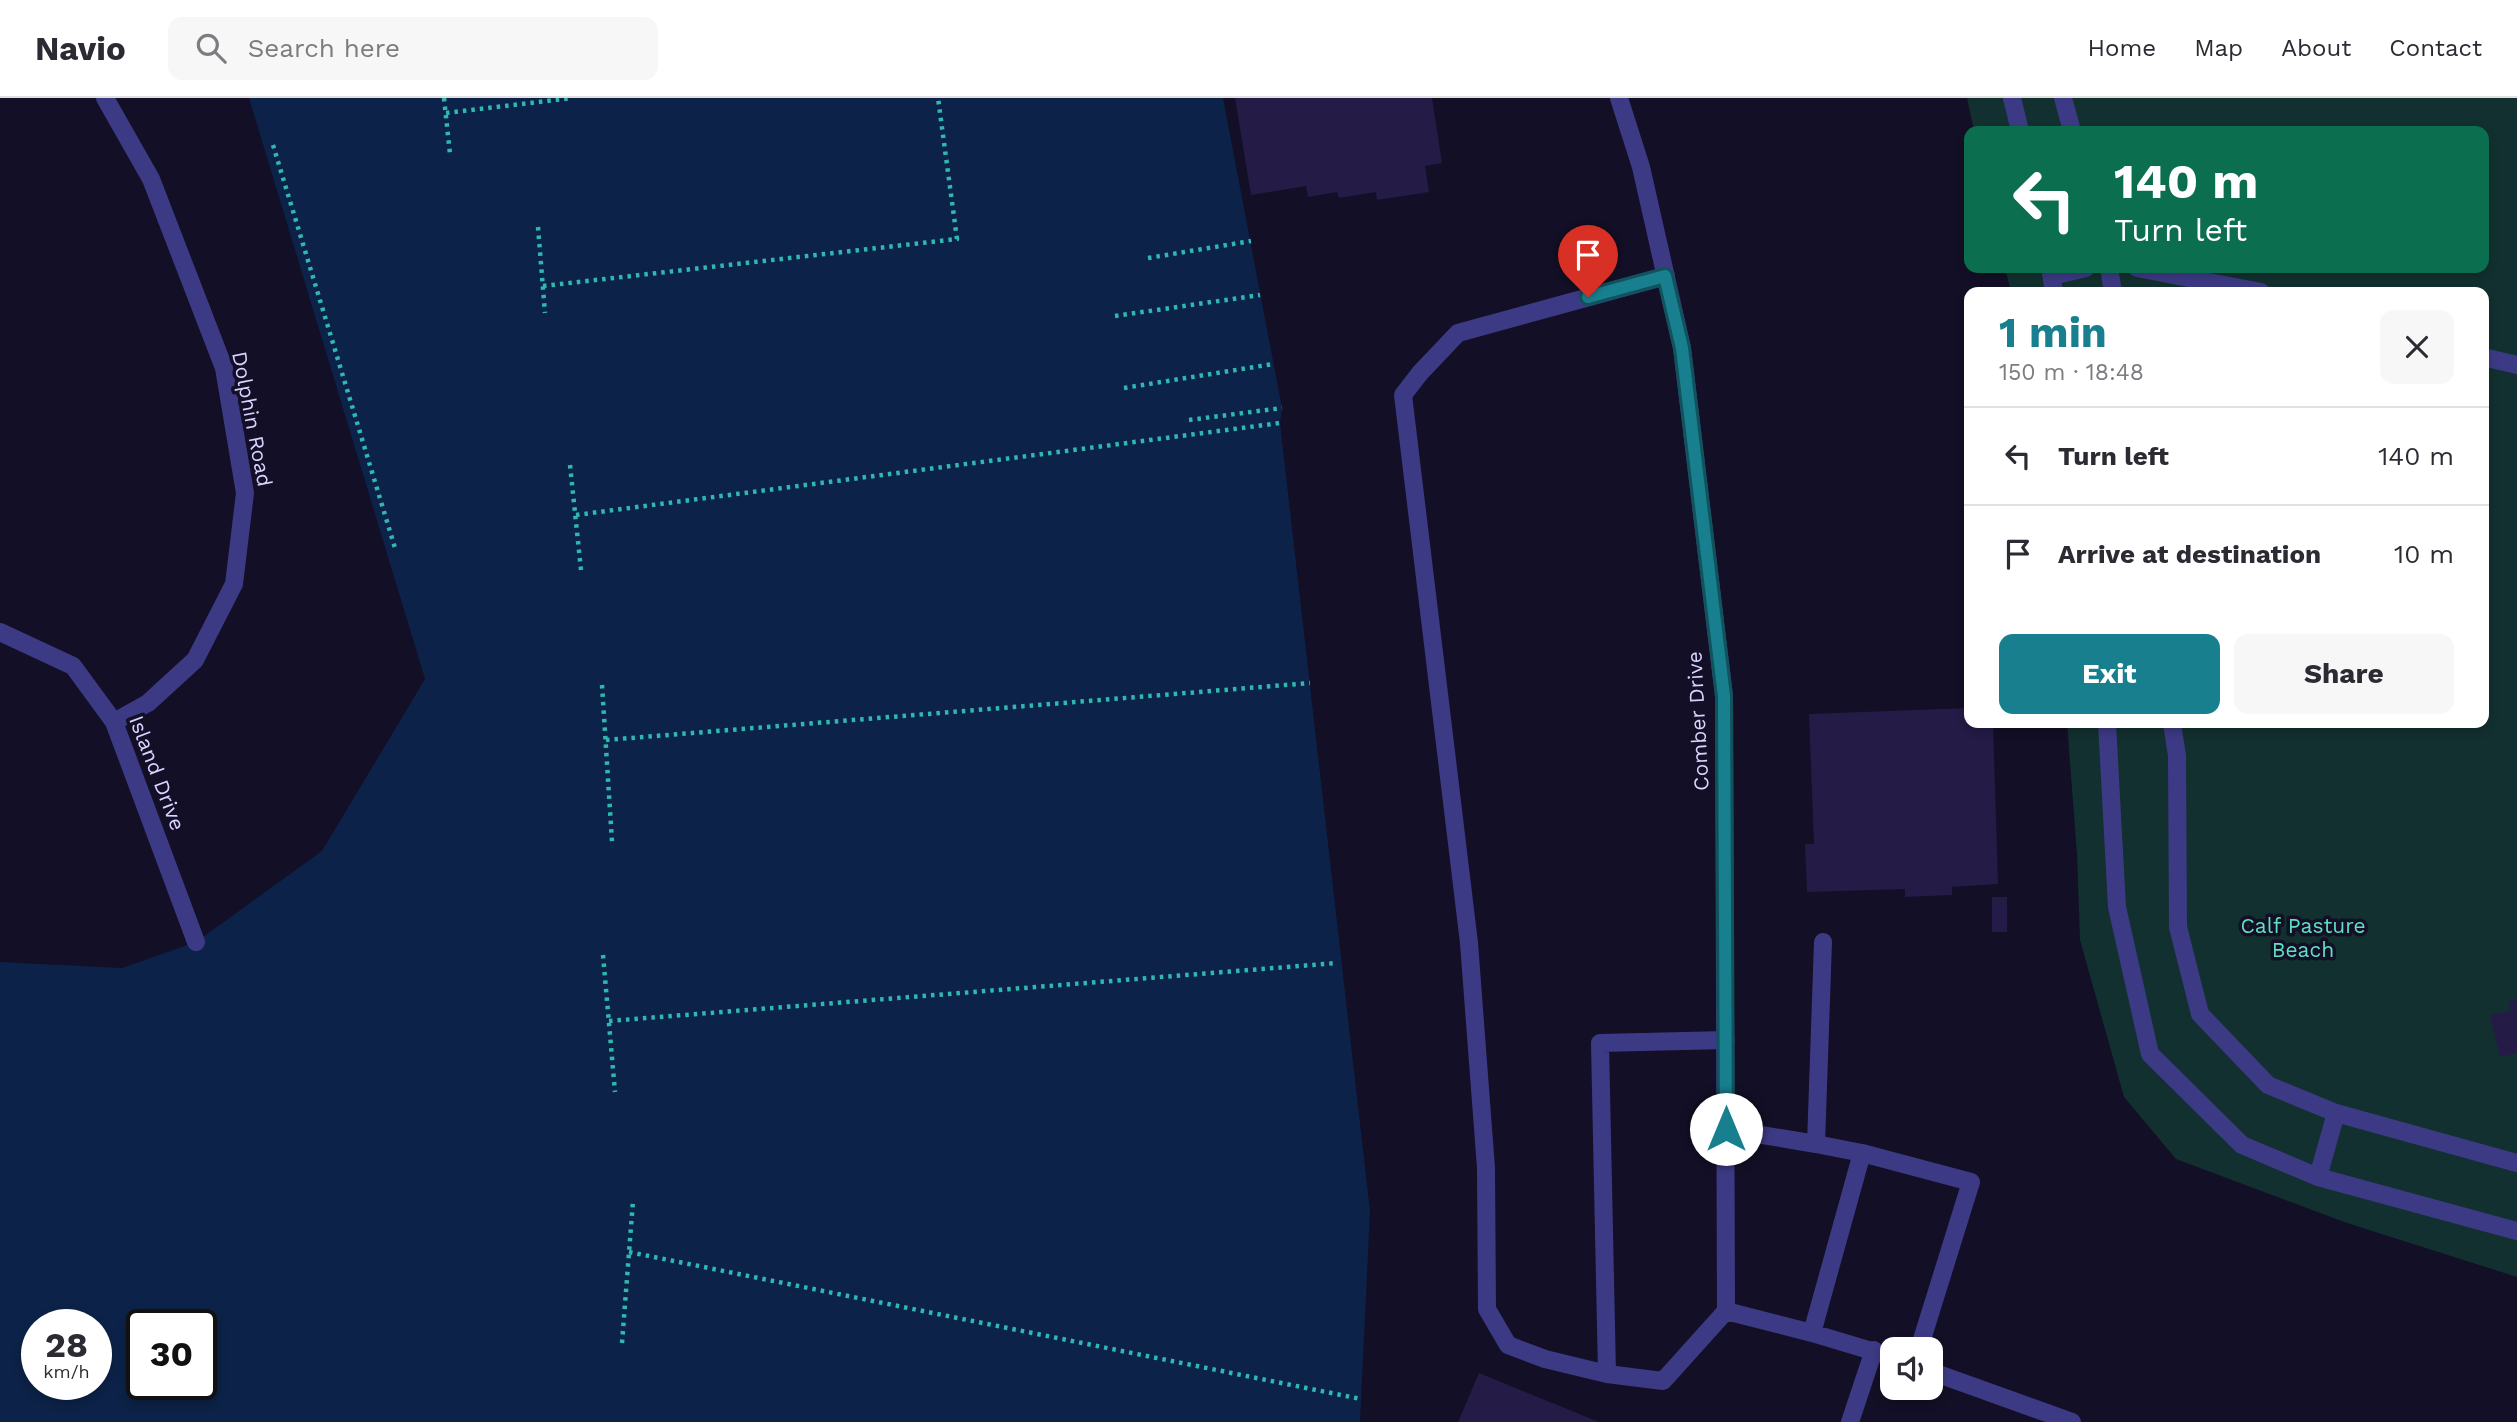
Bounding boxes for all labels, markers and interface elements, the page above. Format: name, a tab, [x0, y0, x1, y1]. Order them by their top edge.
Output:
search box	[168, 17, 658, 80]
text: Navio	[35, 29, 126, 68]
icon: search	[192, 29, 230, 67]
text: Search here	[248, 33, 400, 63]
text: Home	[2088, 34, 2156, 62]
text: Map	[2194, 34, 2243, 62]
text: About	[2281, 34, 2351, 62]
text: Contact	[2389, 34, 2482, 62]
text: 140 m	[2114, 152, 2258, 210]
icon: left	[1999, 154, 2090, 245]
text: Turn left	[2114, 211, 2247, 249]
pin	[1558, 225, 1618, 297]
icon: arrive	[1569, 236, 1607, 274]
text: 1 min	[1999, 308, 2107, 357]
button: close	[2380, 310, 2454, 384]
street label: Dolphin Road	[227, 349, 278, 489]
text: 150 m · 18:48	[1999, 359, 2144, 386]
icon: left	[1999, 437, 2037, 475]
text: Turn left	[2058, 441, 2169, 471]
text: 140 m	[2378, 441, 2454, 471]
icon: arrive	[1999, 535, 2037, 573]
text: Arrive at destination	[2058, 539, 2321, 569]
text: 10 m	[2394, 539, 2454, 569]
button: Exit	[1999, 634, 2220, 714]
button: Share	[2234, 634, 2454, 714]
street label: Comber Drive	[1681, 651, 1714, 791]
street label: Island Drive	[124, 712, 191, 834]
park label: Calf Pasture Beach	[2240, 913, 2366, 962]
position arrow	[1689, 1092, 1763, 1166]
speed limit sign: 30	[126, 1309, 217, 1400]
text: 28	[45, 1324, 88, 1366]
map controls	[1880, 1337, 1943, 1400]
button: sound	[1880, 1337, 1943, 1400]
text: km/h	[43, 1361, 90, 1382]

